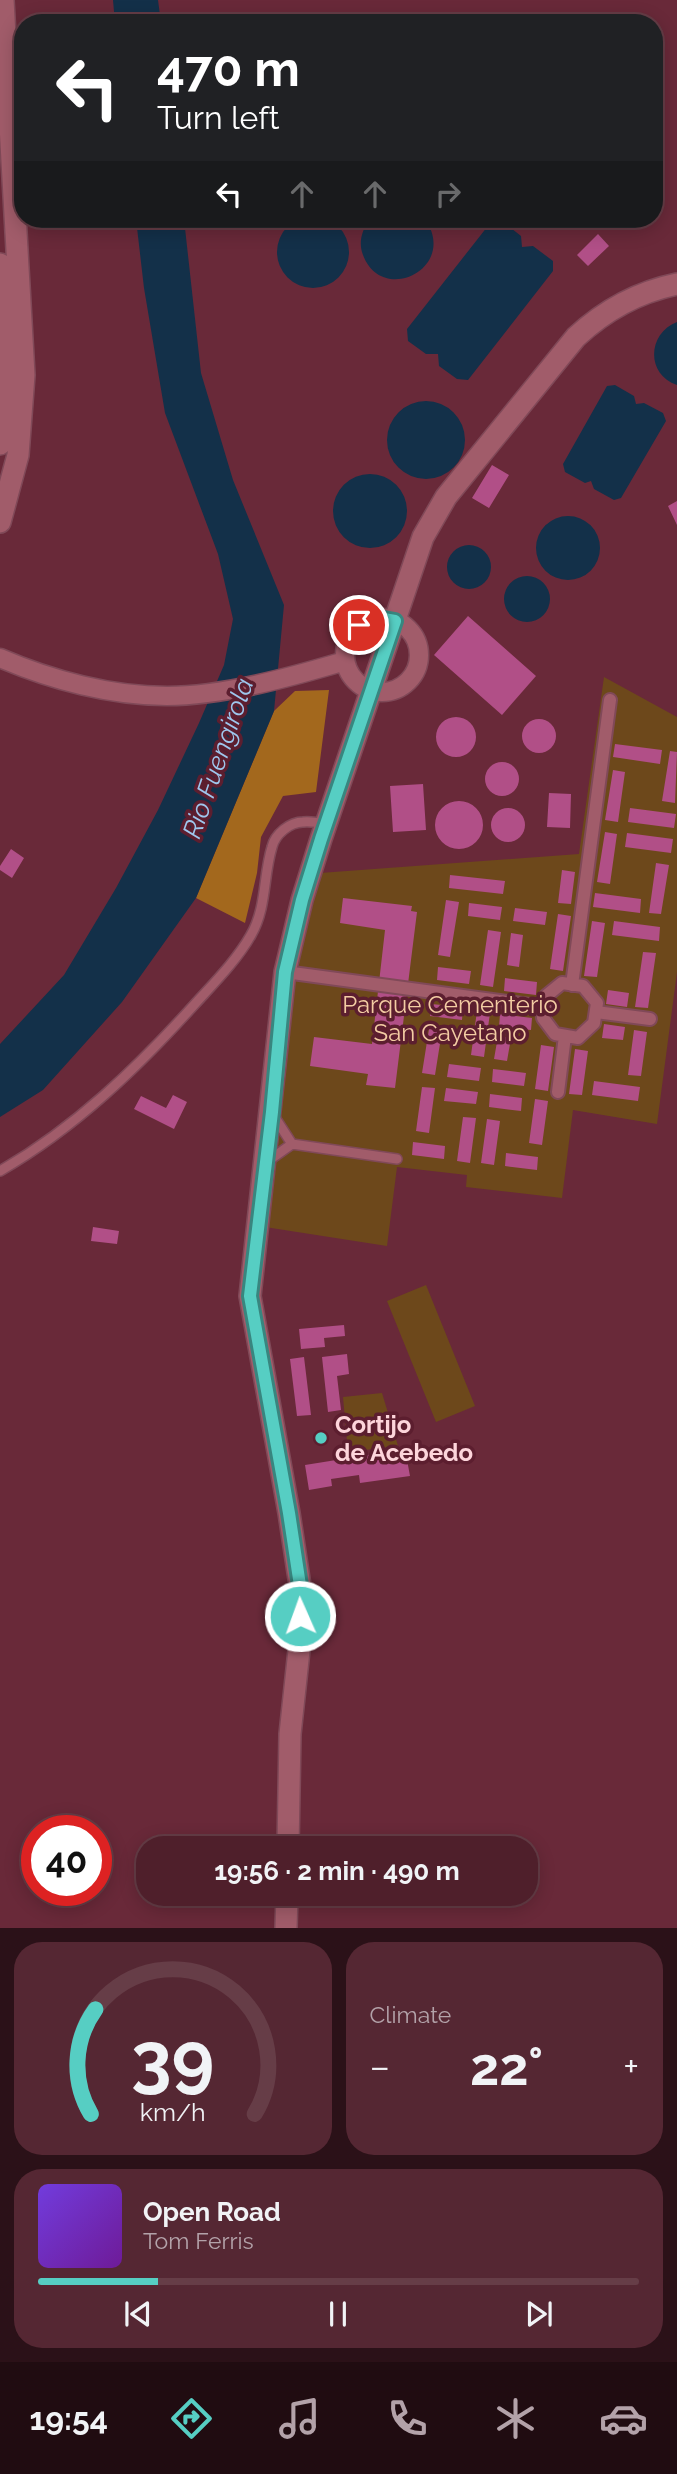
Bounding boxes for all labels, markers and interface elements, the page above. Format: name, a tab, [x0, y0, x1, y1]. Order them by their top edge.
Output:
text: 470 m	[157, 40, 300, 97]
icon: left	[42, 42, 133, 133]
text: Turn left	[157, 99, 279, 136]
icon: left	[210, 175, 248, 213]
icon: ahead	[283, 175, 321, 213]
icon: ahead	[356, 175, 394, 213]
icon: right	[429, 175, 467, 213]
pin	[329, 595, 389, 655]
icon: arrive	[340, 606, 378, 644]
water label: Rio Fuengirola	[177, 674, 259, 842]
park label: Parque Cementerio San Cayetano	[342, 990, 558, 1047]
place label: Cortijo de Acebedo	[335, 1410, 473, 1467]
marker: Cortijo de Acebedo	[313, 1430, 329, 1446]
position arrow	[263, 1579, 337, 1653]
speed limit sign: 40	[21, 1815, 112, 1906]
text: 19:56 · 2 min · 490 m	[214, 1856, 460, 1886]
text: Climate	[370, 2001, 451, 2028]
text: 39	[131, 2017, 215, 2102]
text: 22°	[470, 2036, 543, 2097]
text: −	[370, 2044, 390, 2089]
text: +	[623, 2044, 639, 2089]
text: km/h	[140, 2097, 206, 2127]
text: Open Road	[143, 2197, 281, 2227]
text: Tom Ferris	[143, 2227, 254, 2254]
icon: previous	[119, 2295, 157, 2333]
icon: pause	[319, 2295, 357, 2333]
icon: next	[520, 2295, 558, 2333]
icon: directions	[167, 2394, 216, 2443]
icon: music	[275, 2394, 324, 2443]
icon: phone	[383, 2394, 432, 2443]
icon: climate	[491, 2394, 540, 2443]
icon: car	[599, 2394, 648, 2443]
text: 19:54	[29, 2400, 108, 2437]

